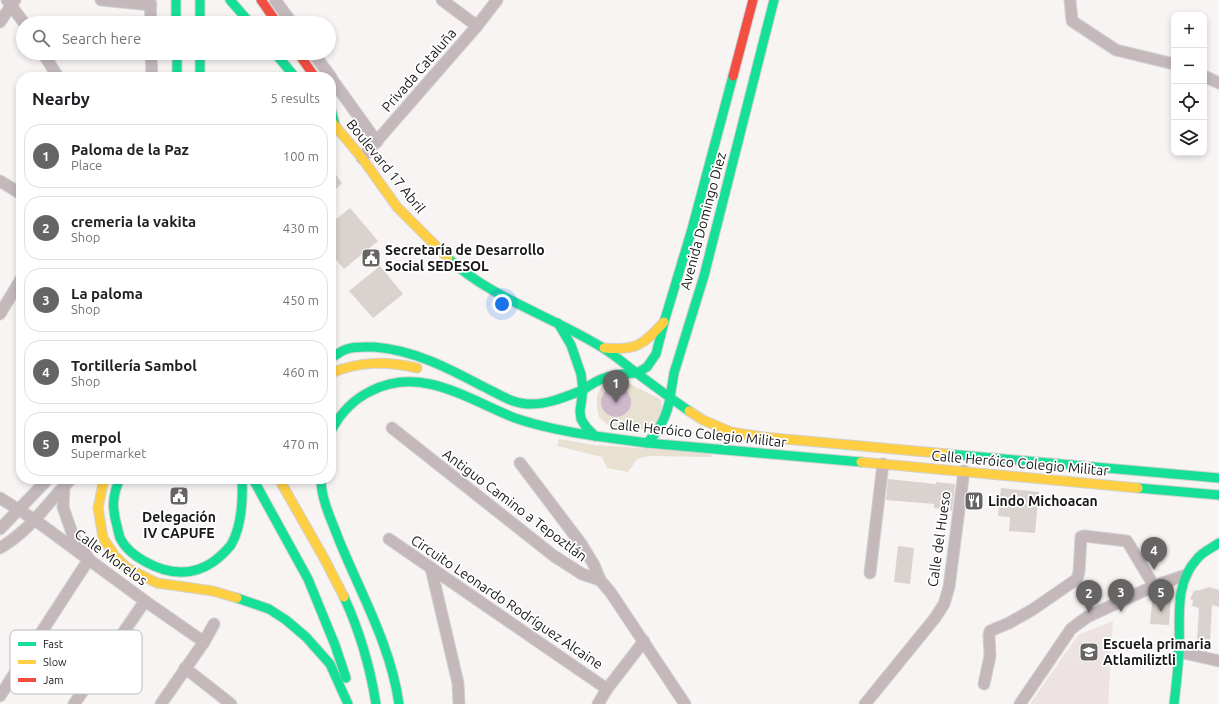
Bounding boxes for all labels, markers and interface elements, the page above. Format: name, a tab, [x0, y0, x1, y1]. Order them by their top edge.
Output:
map controls	[1171, 12, 1207, 156]
button: +	[1171, 12, 1207, 48]
search box	[16, 16, 336, 60]
street label: Privada Cataluña	[379, 25, 459, 115]
icon: search	[30, 27, 52, 49]
text: Search here	[62, 30, 141, 47]
button: −	[1171, 48, 1207, 84]
button: locate	[1171, 84, 1207, 120]
text: Nearby	[32, 89, 90, 108]
text: 5 results	[270, 91, 320, 105]
street label: Boulevard 17 Abril	[343, 116, 429, 216]
button: layers	[1171, 120, 1207, 156]
text: Paloma de la Paz	[71, 141, 189, 158]
text: 1	[42, 149, 50, 163]
text: 100 m	[283, 149, 319, 163]
street label: Avenida Domingo Diez	[677, 150, 729, 292]
text: Place	[71, 158, 102, 172]
text: cremeria la vakita	[71, 213, 196, 230]
text: 2	[42, 221, 50, 235]
text: 430 m	[283, 221, 319, 235]
text: Shop	[71, 230, 100, 244]
place label: Secretaría de Desarrollo Social SEDESOL	[385, 242, 545, 274]
public building icon: Secretaría de Desarrollo Social SEDESOL	[360, 247, 382, 269]
text: La paloma	[71, 285, 143, 302]
text: 3	[42, 293, 50, 307]
text: 450 m	[283, 293, 319, 307]
your location	[492, 294, 512, 314]
text: Shop	[71, 302, 100, 316]
text: Tortillería Sambol	[71, 357, 197, 374]
text: 4	[42, 365, 50, 379]
text: 460 m	[283, 365, 319, 379]
pin: 1	[603, 370, 629, 403]
text: Shop	[71, 374, 100, 388]
street label: Calle Heróico Colegio Militar	[609, 416, 788, 450]
text: merpol	[71, 429, 121, 446]
text: 5	[42, 437, 50, 451]
text: 470 m	[283, 437, 319, 451]
text: Supermarket	[71, 446, 146, 460]
street label: Antiguo Camino a Tepoztlán	[440, 446, 590, 564]
street label: Calle Heróico Colegio Militar	[931, 447, 1110, 479]
public building icon: Delegación IV CAPUFE	[168, 485, 190, 507]
street label: Calle del Hueso	[924, 490, 954, 588]
restaurant icon: Lindo Michoacan	[963, 490, 985, 512]
place label: Lindo Michoacan	[988, 493, 1098, 509]
place label: Delegación IV CAPUFE	[142, 509, 216, 541]
street label: Calle Morelos	[72, 525, 150, 589]
street label: Circuito Leonardo Rodríguez Alcaine	[408, 532, 606, 672]
pin: 4	[1141, 537, 1167, 570]
pin: 3	[1108, 579, 1134, 612]
pin: 5	[1148, 579, 1174, 612]
pin: 2	[1076, 580, 1102, 613]
legend	[10, 630, 142, 694]
place label: Escuela primaria Atlamiliztli	[1103, 636, 1211, 668]
text: Fast	[43, 638, 64, 650]
school or university icon: Escuela primaria Atlamiliztli	[1078, 641, 1100, 663]
text: Slow	[43, 656, 67, 668]
text: Jam	[43, 674, 64, 686]

